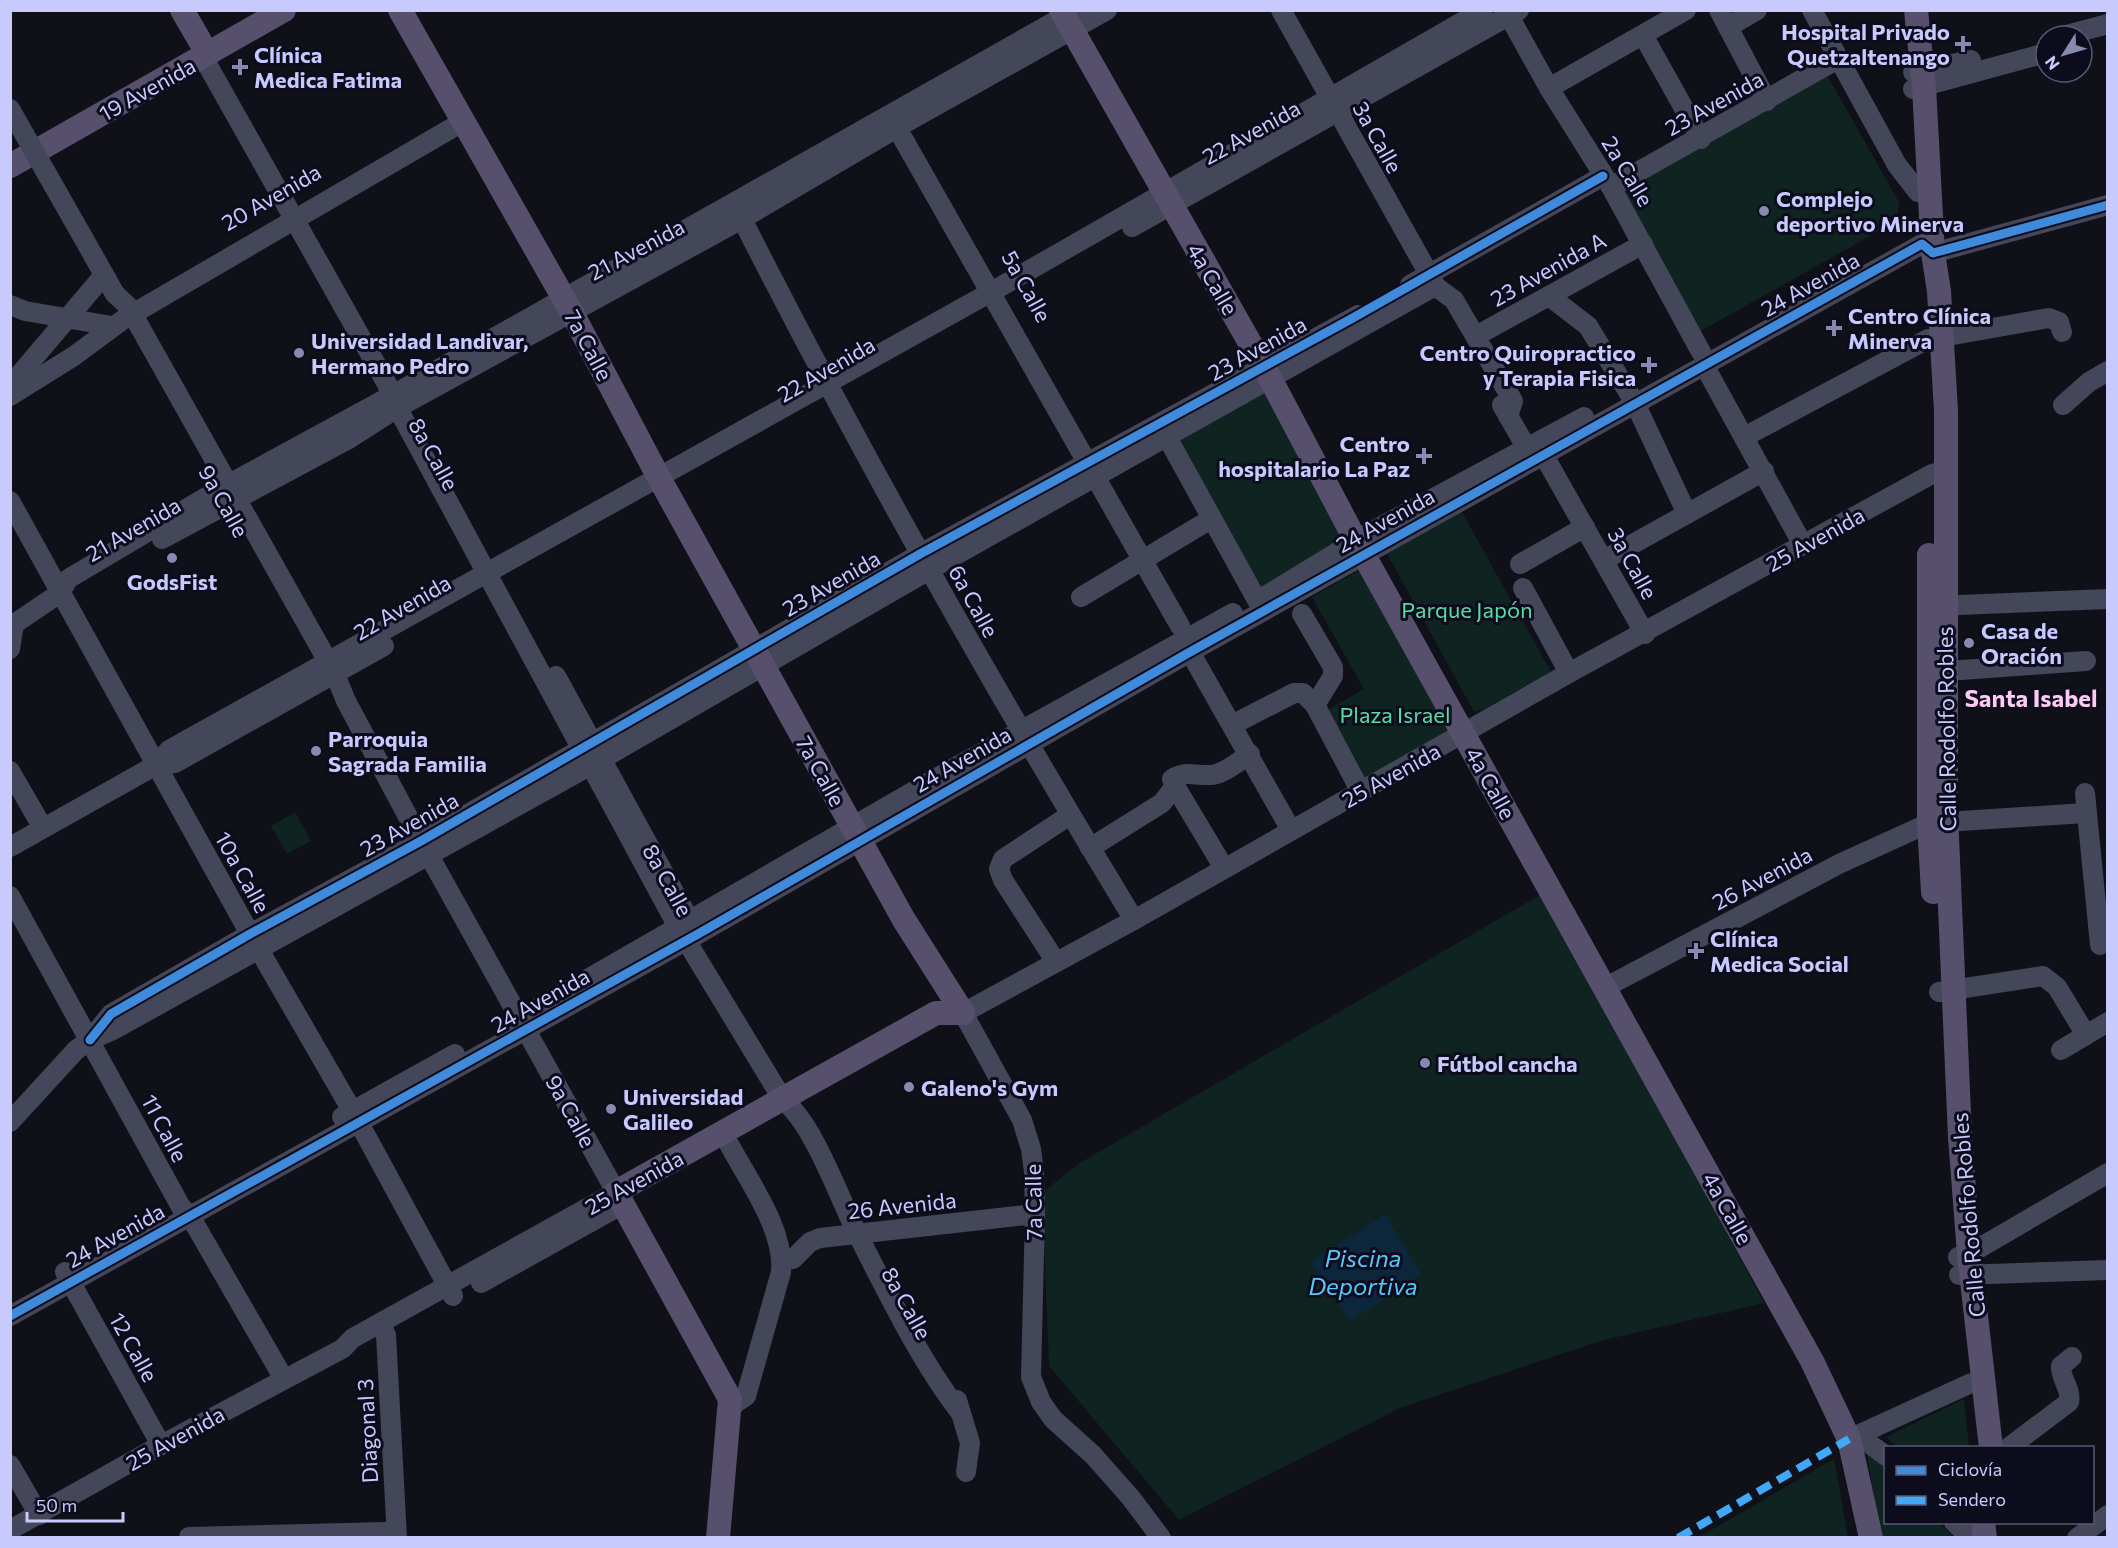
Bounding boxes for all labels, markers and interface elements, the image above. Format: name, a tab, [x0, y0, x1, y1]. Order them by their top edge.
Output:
place label: Hospital Privado Quetzaltenango	[1781, 18, 1950, 70]
north arrow	[2034, 24, 2094, 84]
marker: Hospital Privado Quetzaltenango	[1954, 35, 1972, 53]
place label: Clínica Medica Fatima	[254, 41, 402, 93]
street label: 19 Avenida	[94, 51, 200, 127]
text: N	[2040, 53, 2063, 74]
marker: Clínica Medica Fatima	[231, 58, 249, 76]
street label: 23 Avenida	[1660, 65, 1768, 141]
street label: 22 Avenida	[1197, 94, 1305, 170]
street label: 3a Calle	[1347, 97, 1409, 177]
street label: 2a Calle	[1597, 131, 1659, 211]
street label: 20 Avenida	[217, 158, 325, 236]
place label: Complejo deportivo Minerva	[1776, 185, 1964, 237]
marker: Complejo deportivo Minerva	[1757, 204, 1771, 218]
street label: 21 Avenida	[583, 212, 689, 286]
street label: 23 Avenida A	[1486, 226, 1610, 312]
street label: 4a Calle	[1182, 238, 1244, 320]
street label: 5a Calle	[996, 245, 1058, 327]
street label: 24 Avenida	[1756, 246, 1864, 322]
place label: Centro Clínica Minerva	[1848, 302, 1991, 354]
street label: 7a Calle	[559, 305, 619, 385]
street label: 23 Avenida	[1203, 310, 1311, 386]
marker: Centro Clínica Minerva	[1825, 319, 1843, 337]
place label: Universidad Landivar, Hermano Pedro	[311, 327, 529, 379]
street label: 22 Avenida	[773, 330, 879, 408]
place label: Centro Quiropractico y Terapia Fisica	[1419, 339, 1636, 391]
marker: Universidad Landivar, Hermano Pedro	[292, 346, 306, 360]
marker: Centro Quiropractico y Terapia Fisica	[1640, 356, 1658, 374]
street label: 8a Calle	[403, 413, 465, 495]
place label: Centro hospitalario La Paz	[1218, 430, 1410, 482]
marker: Centro hospitalario La Paz	[1415, 447, 1433, 465]
street label: 9a Calle	[193, 460, 255, 542]
street label: 24 Avenida	[1331, 482, 1439, 558]
street label: 21 Avenida	[81, 491, 185, 567]
street label: 25 Avenida	[1761, 501, 1869, 577]
street label: 3a Calle	[1602, 523, 1664, 603]
street label: 23 Avenida	[777, 544, 885, 622]
marker: GodsFist	[165, 551, 179, 565]
street label: 6a Calle	[943, 560, 1005, 642]
place label: GodsFist	[127, 568, 217, 595]
street label: 22 Avenida	[349, 568, 455, 646]
park label: Parque Japón	[1401, 596, 1533, 623]
place label: Casa de Oración	[1981, 617, 2062, 669]
street label: Calle Rodolfo Robles	[1931, 626, 1961, 832]
marker: Casa de Oración	[1962, 636, 1976, 650]
district label: Santa Isabel	[1964, 683, 2098, 712]
park label: Plaza Israel	[1340, 701, 1450, 728]
street label: 24 Avenida	[908, 720, 1016, 798]
place label: Parroquia Sagrada Familia	[328, 725, 487, 777]
street label: 7a Calle	[791, 731, 851, 811]
street label: 25 Avenida	[1337, 737, 1445, 813]
street label: 4a Calle	[1460, 742, 1522, 824]
marker: Parroquia Sagrada Familia	[309, 744, 323, 758]
street label: 23 Avenida	[355, 786, 463, 862]
street label: 10a Calle	[210, 827, 276, 917]
street label: 8a Calle	[637, 839, 699, 921]
street label: 26 Avenida	[1708, 840, 1816, 916]
place label: Clínica Medica Social	[1710, 925, 1849, 977]
marker: Clínica Medica Social	[1687, 942, 1705, 960]
street label: 24 Avenida	[486, 962, 594, 1038]
place label: Fútbol cancha	[1437, 1050, 1578, 1077]
marker: Fútbol cancha	[1418, 1056, 1432, 1070]
street label: 9a Calle	[540, 1070, 602, 1152]
place label: Galeno's Gym	[921, 1074, 1058, 1101]
marker: Galeno's Gym	[902, 1080, 916, 1094]
place label: Universidad Galileo	[623, 1083, 743, 1135]
street label: 11 Calle	[136, 1090, 194, 1166]
marker: Universidad Galileo	[604, 1102, 618, 1116]
street label: Calle Rodolfo Robles	[1946, 1112, 1990, 1318]
street label: 25 Avenida	[580, 1144, 688, 1220]
street label: 7a Calle	[1019, 1164, 1047, 1240]
street label: 4a Calle	[1697, 1167, 1759, 1249]
street label: 26 Avenida	[846, 1186, 958, 1224]
street label: 24 Avenida	[61, 1197, 169, 1273]
water label: Piscina Deportiva	[1308, 1243, 1418, 1300]
street label: 8a Calle	[876, 1262, 938, 1344]
street label: 12 Calle	[104, 1308, 164, 1386]
street label: Diagonal 3	[351, 1378, 383, 1484]
street label: 25 Avenida	[121, 1400, 229, 1476]
legend	[1884, 1446, 2094, 1524]
text: Ciclovía	[1938, 1458, 2002, 1480]
scale bar	[27, 1485, 123, 1523]
text: Sendero	[1938, 1488, 2006, 1510]
text: 50 m	[36, 1494, 77, 1516]

